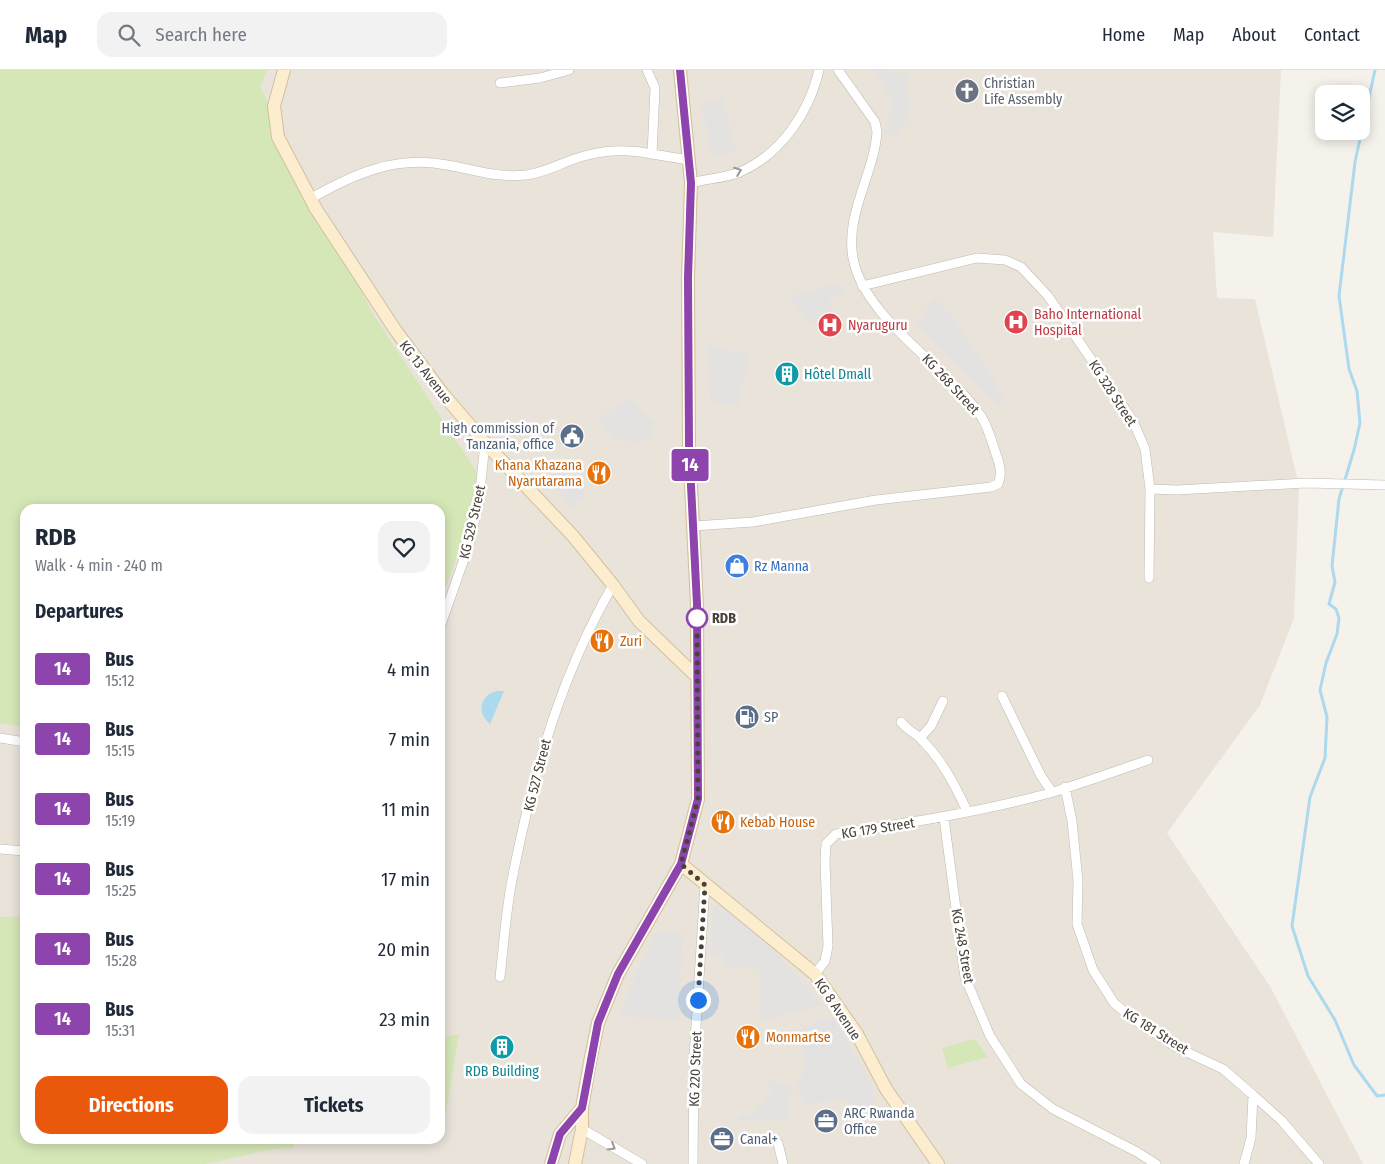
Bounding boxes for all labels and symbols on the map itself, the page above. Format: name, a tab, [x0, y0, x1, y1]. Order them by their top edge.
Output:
place label: Christian Life Assembly	[984, 75, 1063, 108]
church icon: Christian Life Assembly	[954, 78, 980, 104]
one-way arrow	[733, 167, 742, 177]
place label: Baho International Hospital	[1034, 306, 1142, 339]
hospital icon: Baho International Hospital	[1003, 309, 1029, 335]
hospital icon: Nyaruguru	[817, 312, 843, 338]
place label: Nyaruguru	[848, 317, 908, 334]
street label: KG 13 Avenue	[396, 337, 456, 407]
street label: KG 268 Street	[918, 351, 983, 418]
street label: KG 328 Street	[1085, 357, 1141, 430]
building icon: Hôtel Dmall	[774, 361, 800, 387]
place label: Hôtel Dmall	[804, 366, 871, 383]
place label: High commission of Tanzania, office	[442, 420, 556, 453]
public building icon: High commission of Tanzania, office	[559, 423, 585, 449]
line badge: 14	[668, 449, 712, 481]
place label: Khana Khazana Nyarutarama	[495, 457, 582, 490]
restaurant icon: Khana Khazana Nyarutarama	[586, 460, 612, 486]
street label: KG 529 Street	[456, 483, 489, 561]
shop icon: Rz Manna	[724, 553, 750, 579]
place label: Rz Manna	[754, 558, 809, 575]
marker: RDB	[686, 607, 708, 629]
place label: RDB	[712, 610, 736, 627]
restaurant icon: Zuri	[589, 628, 615, 654]
place label: Zuri	[620, 633, 642, 650]
fuel station icon: SP	[734, 704, 760, 730]
place label: SP	[764, 709, 778, 726]
street label: KG 527 Street	[520, 737, 555, 813]
restaurant icon: Kebab House	[710, 809, 736, 835]
place label: Kebab House	[740, 814, 815, 831]
street label: KG 179 Street	[840, 814, 916, 843]
street label: KG 248 Street	[948, 907, 978, 985]
street label: KG 8 Avenue	[811, 975, 864, 1043]
your location	[686, 988, 711, 1013]
street label: KG 181 Street	[1120, 1005, 1192, 1058]
restaurant icon: Monmartse	[735, 1024, 761, 1050]
place label: Monmartse	[766, 1029, 831, 1046]
street label: KG 220 Street	[686, 1030, 705, 1107]
building icon: RDB Building	[489, 1034, 515, 1060]
place label: RDB Building	[465, 1063, 539, 1080]
place label: ARC Rwanda Office	[844, 1105, 915, 1138]
office icon: ARC Rwanda Office	[813, 1108, 839, 1134]
office icon: Canal+	[709, 1126, 735, 1152]
place label: Canal+	[740, 1131, 778, 1148]
one-way arrow	[607, 1140, 616, 1150]

